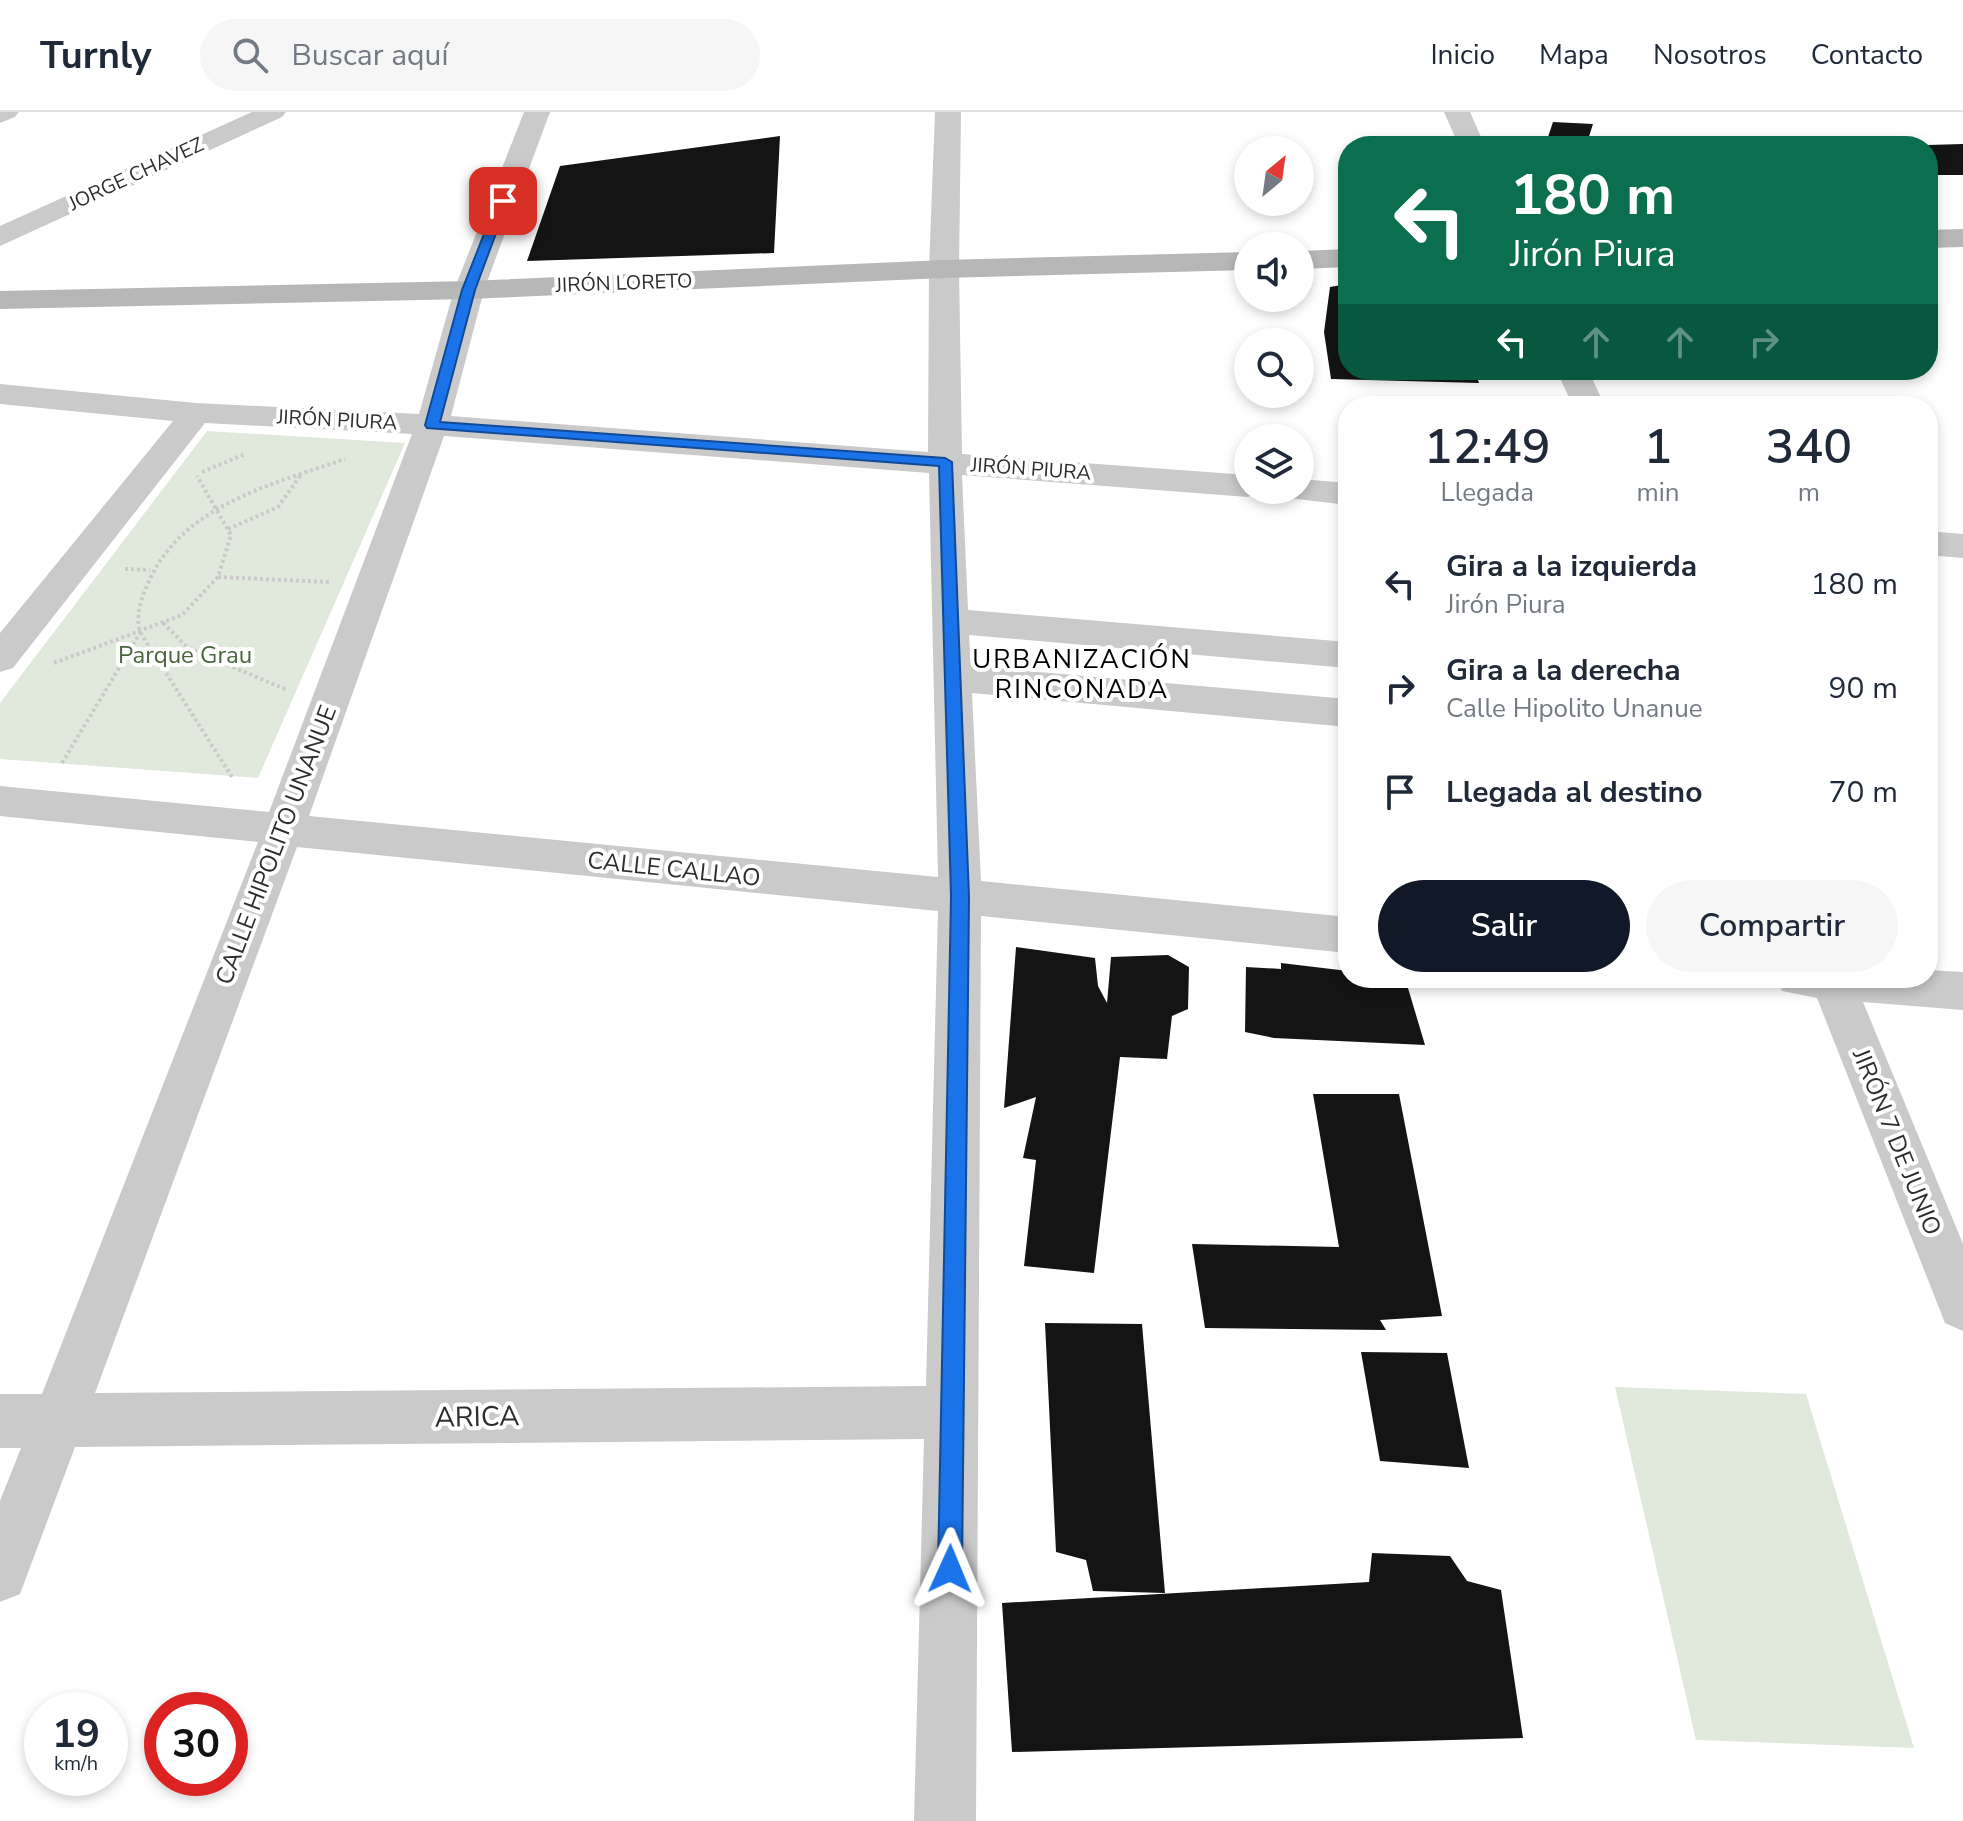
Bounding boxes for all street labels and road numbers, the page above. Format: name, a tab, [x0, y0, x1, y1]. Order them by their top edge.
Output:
street label: JORGE CHAVEZ	[63, 131, 208, 217]
street label: JIRÓN LORETO	[554, 267, 693, 299]
street label: JIRÓN PIURA	[275, 403, 398, 437]
street label: JIRÓN PIURA	[969, 451, 1092, 487]
street label: CALLE HIPOLITO UNANUE	[208, 701, 344, 989]
street label: CALLE CALLAO	[586, 844, 762, 894]
street label: JIRÓN 7 DE JUNIO	[1845, 1043, 1949, 1240]
street label: ARICA	[434, 1397, 520, 1437]

